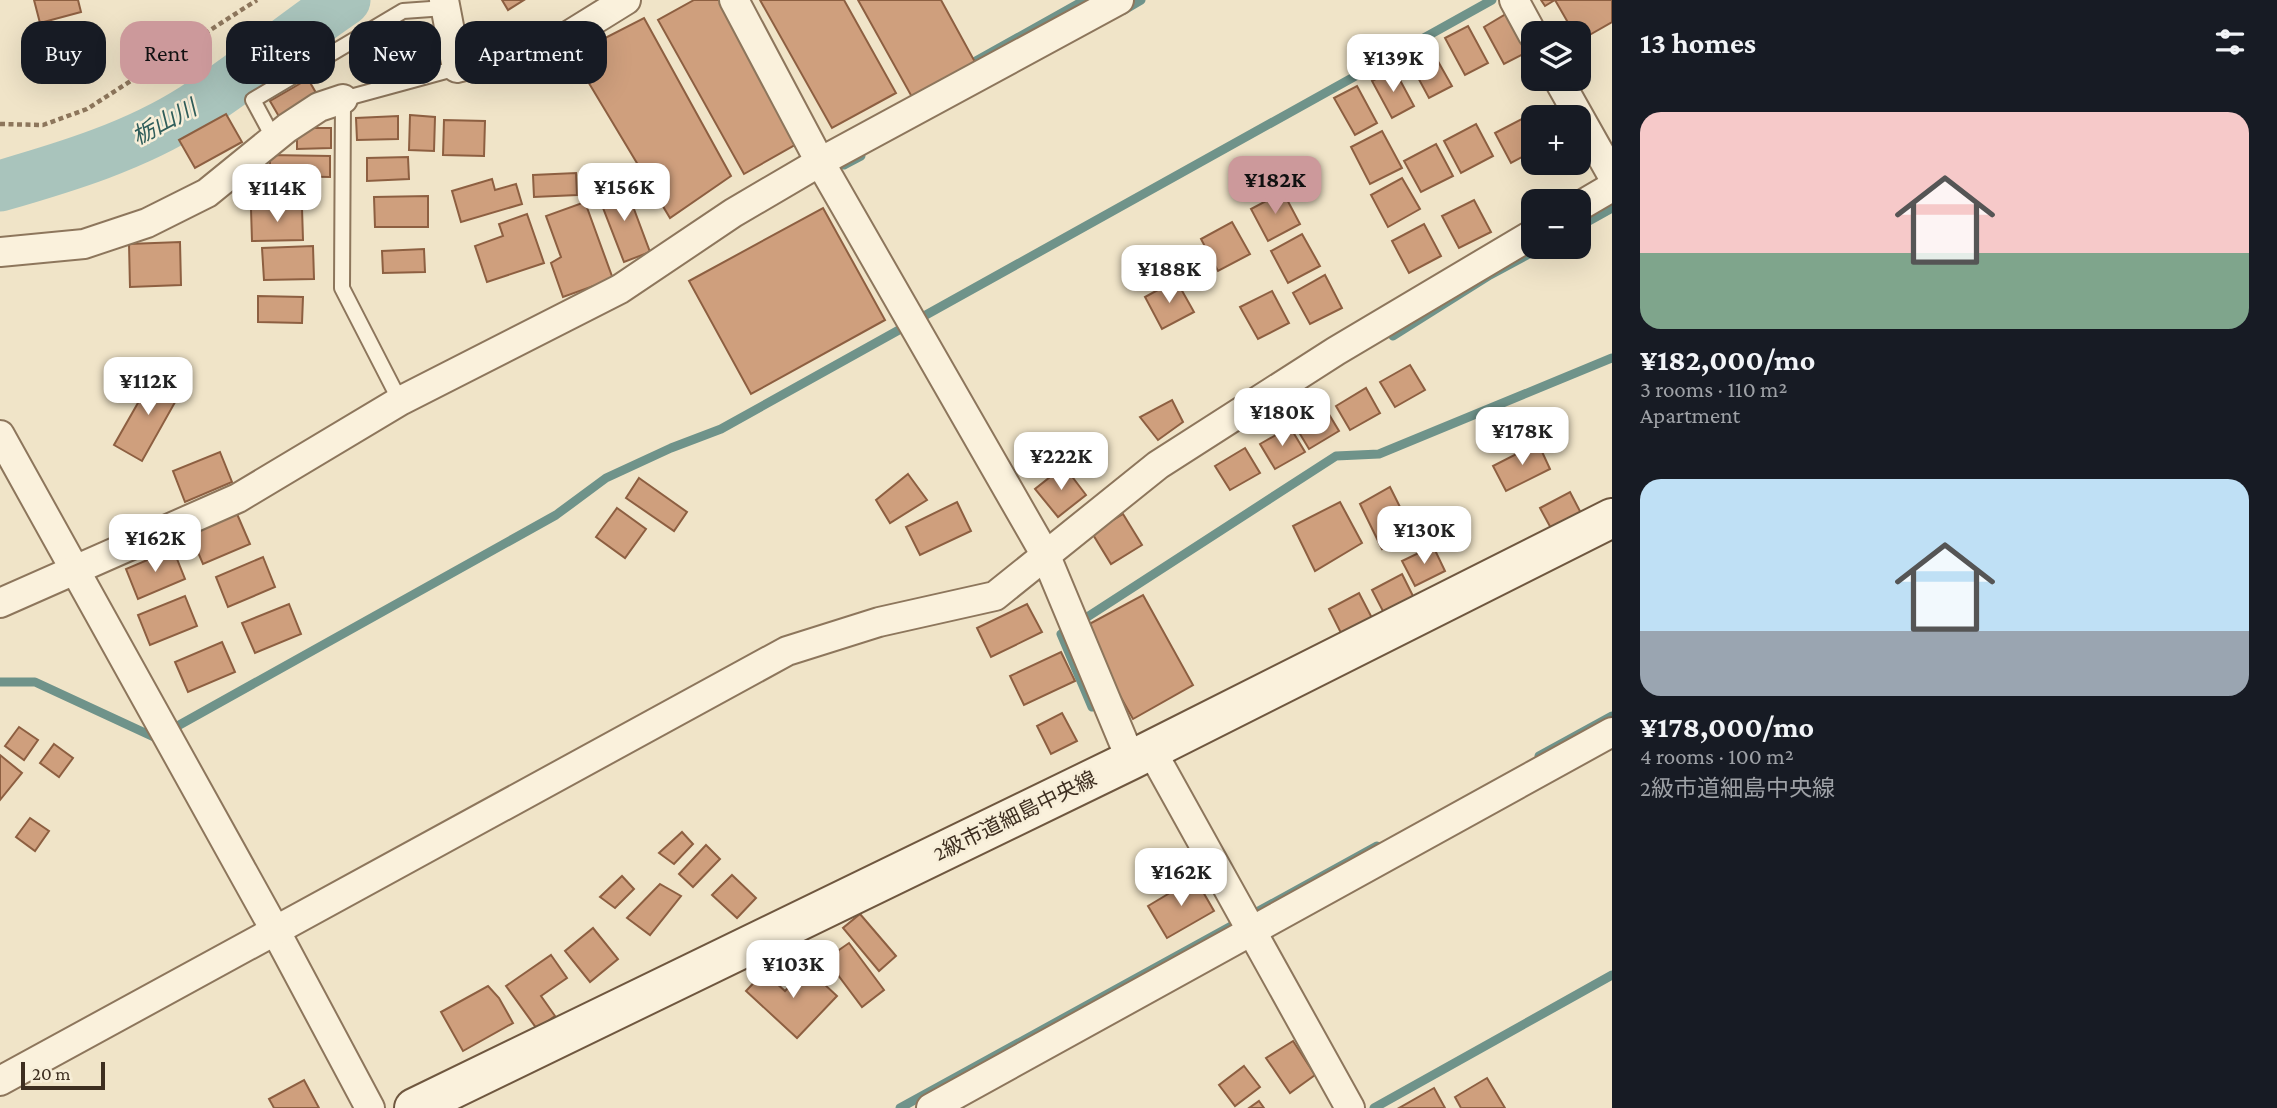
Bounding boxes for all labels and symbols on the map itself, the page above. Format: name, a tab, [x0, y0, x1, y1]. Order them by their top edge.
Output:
pin: ¥139K	[1344, 34, 1442, 94]
water label: 栃山川	[127, 93, 203, 150]
pin: ¥182K	[1226, 156, 1324, 216]
pin: ¥114K	[228, 164, 326, 224]
pin: ¥156K	[575, 164, 673, 223]
pin: ¥188K	[1120, 246, 1218, 305]
pin: ¥112K	[99, 358, 197, 417]
pin: ¥180K	[1233, 388, 1331, 448]
pin: ¥178K	[1473, 407, 1571, 467]
pin: ¥222K	[1012, 433, 1110, 492]
pin: ¥130K	[1375, 506, 1473, 566]
pin: ¥162K	[106, 514, 204, 574]
street label: 2級市道細島中央線	[930, 766, 1100, 866]
pin: ¥162K	[1132, 848, 1230, 908]
pin: ¥103K	[744, 940, 842, 1000]
scale bar	[21, 1059, 105, 1091]

